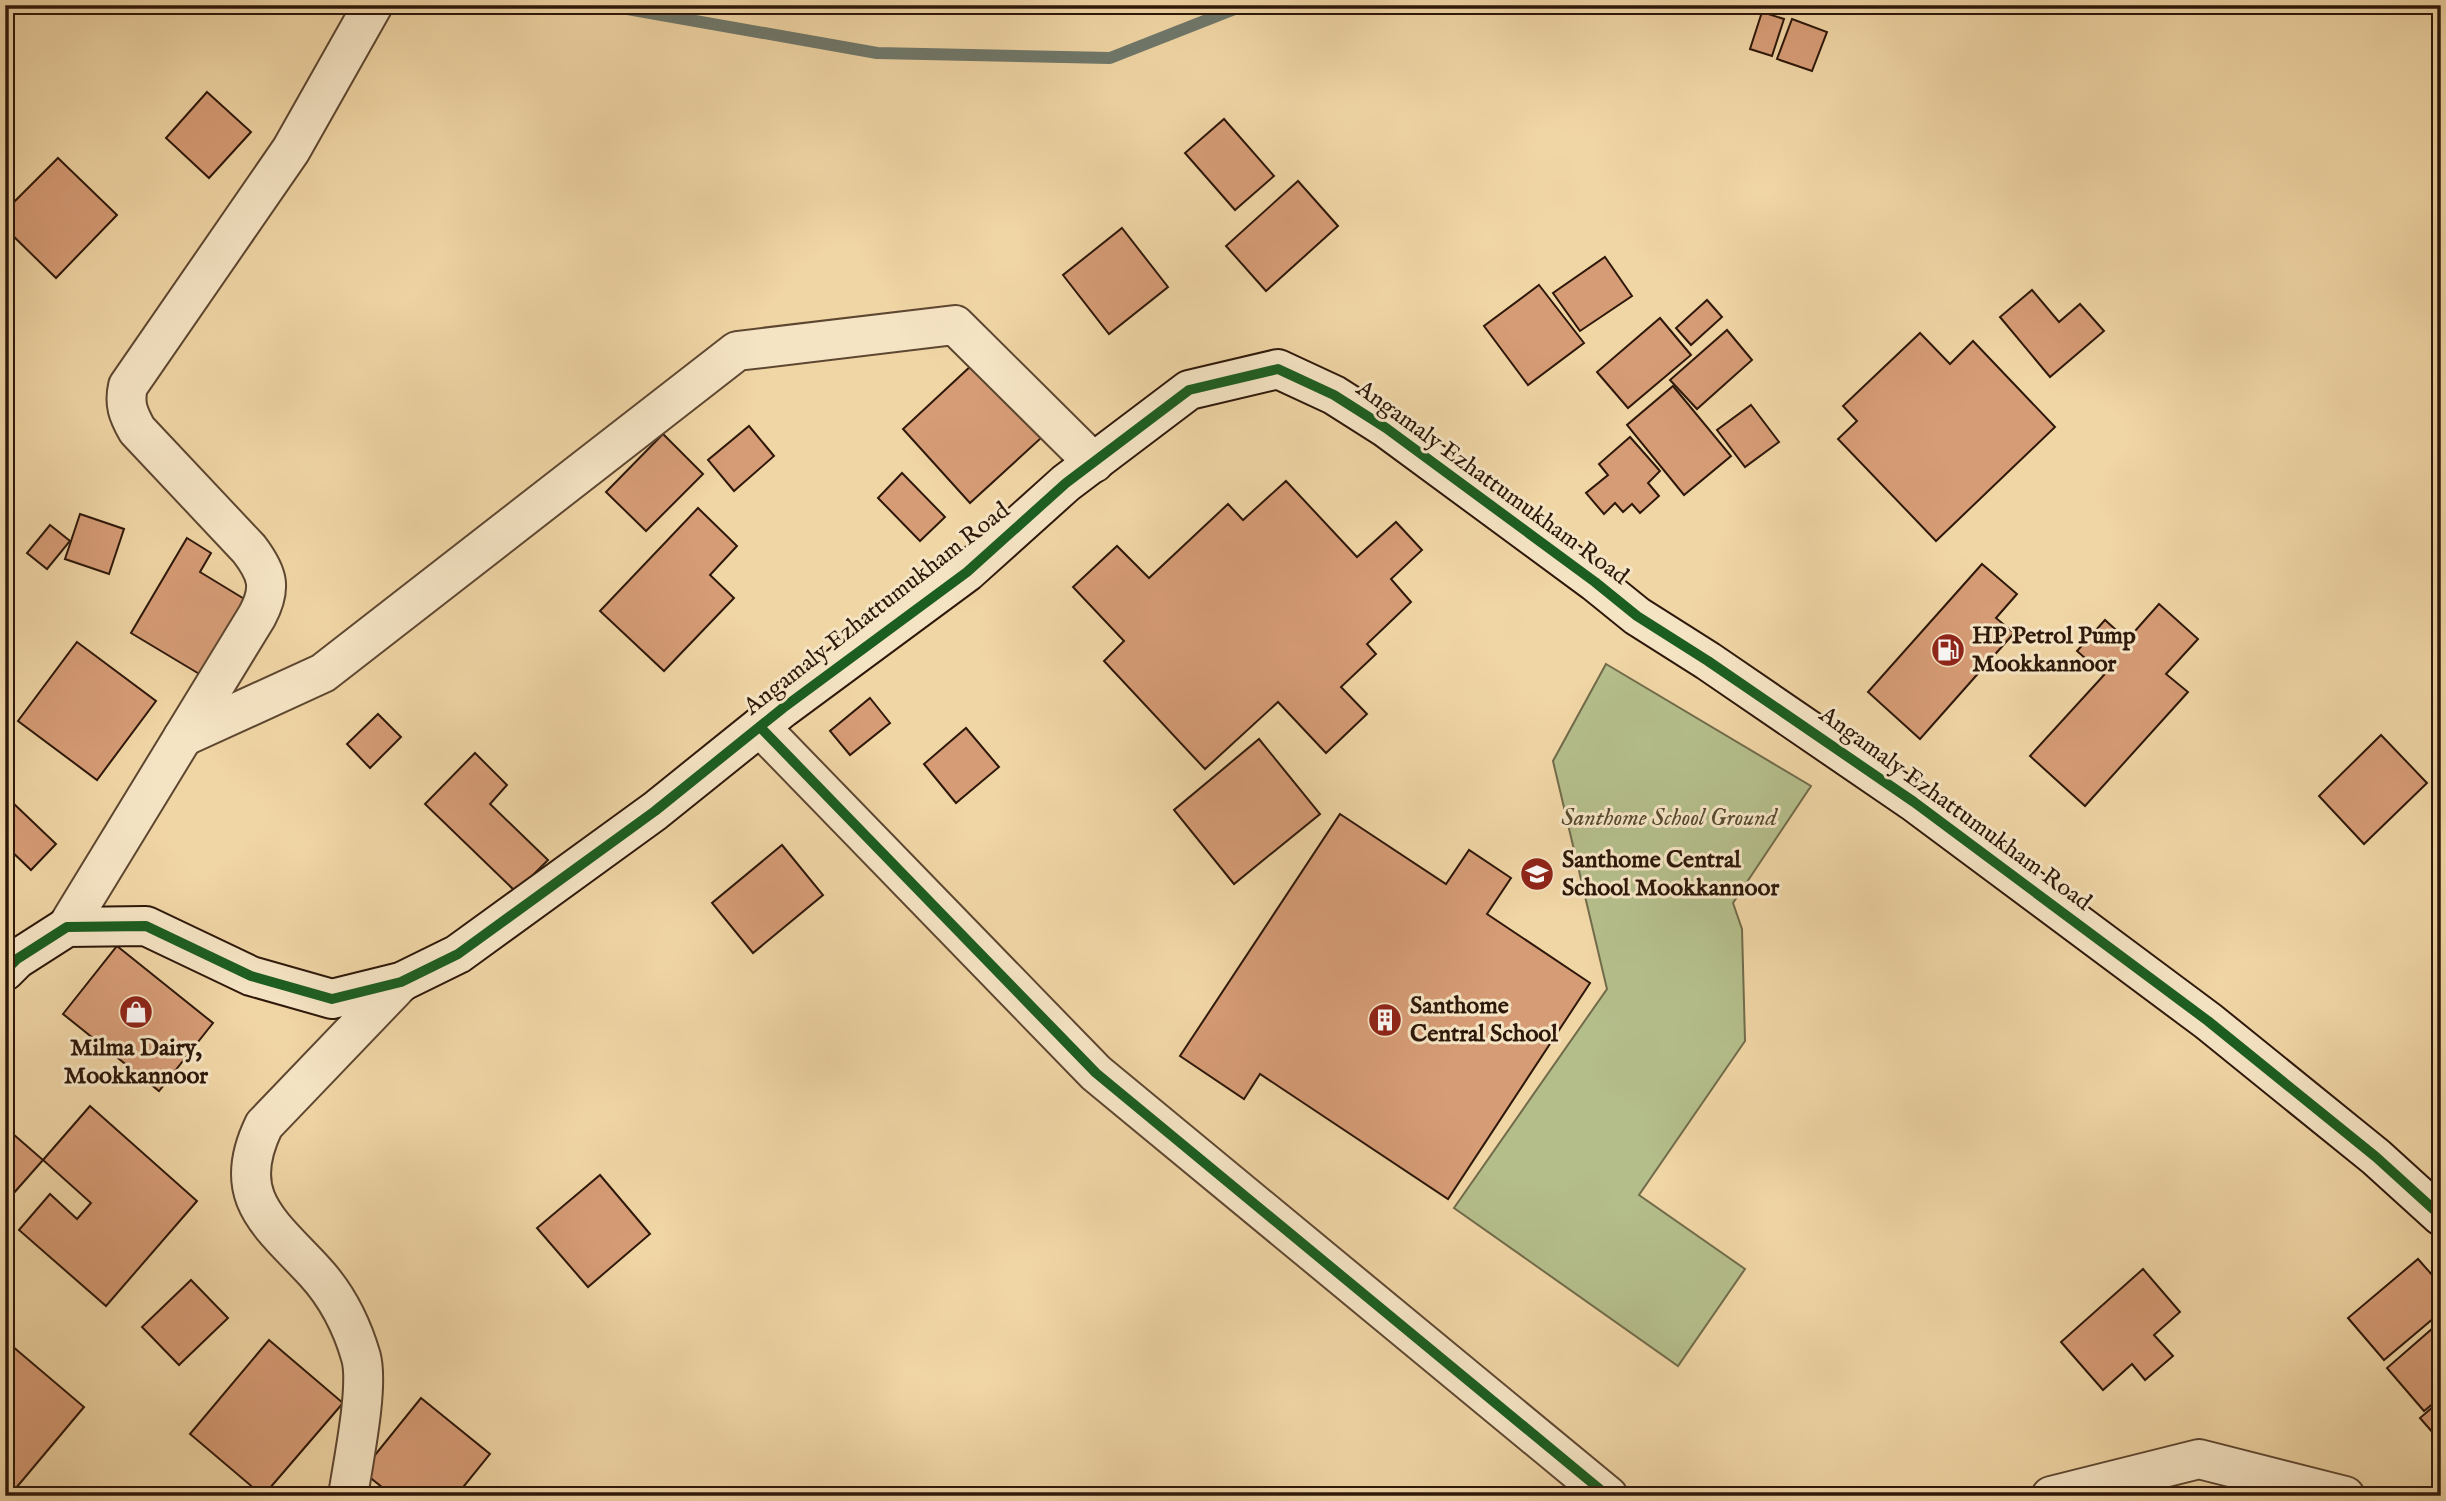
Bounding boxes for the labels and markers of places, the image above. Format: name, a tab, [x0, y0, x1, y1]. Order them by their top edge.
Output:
place label: HP Petrol Pump Mookkannoor	[1972, 621, 2136, 680]
fuel station icon: HP Petrol Pump Mookkannoor	[1929, 631, 1967, 669]
place label: Santhome Central School Mookkannoor	[1562, 845, 1779, 904]
school or university icon: Santhome Central School Mookkannoor	[1518, 855, 1556, 893]
place label: Santhome Central School	[1410, 991, 1558, 1050]
shop icon: Milma Dairy, Mookkannoor	[117, 993, 155, 1031]
building icon: Santhome Central School	[1366, 1001, 1404, 1039]
place label: Milma Dairy, Mookkannoor	[64, 1033, 208, 1092]

